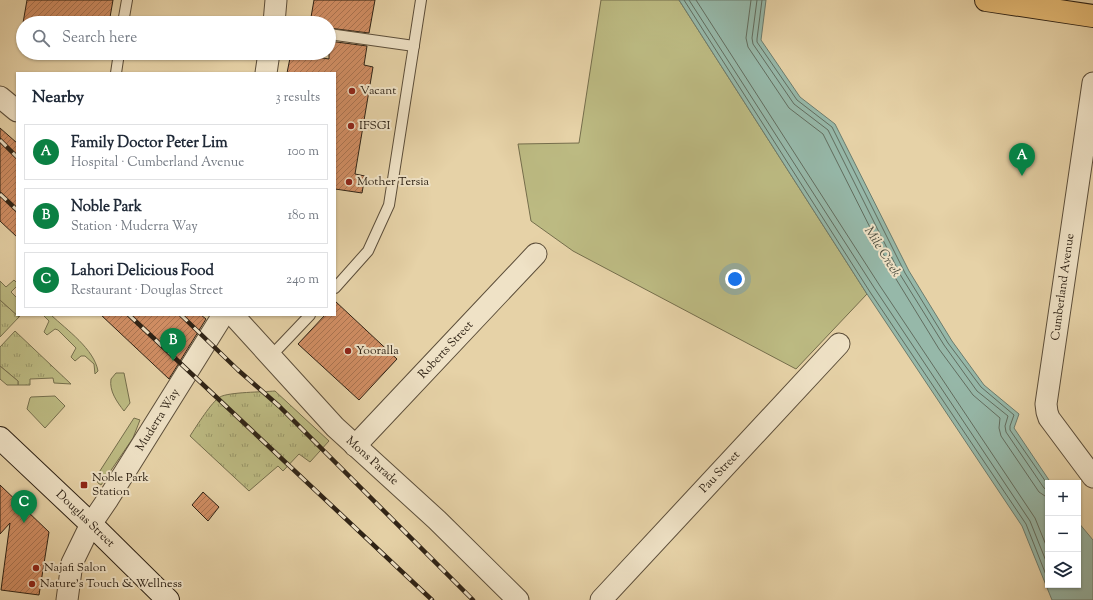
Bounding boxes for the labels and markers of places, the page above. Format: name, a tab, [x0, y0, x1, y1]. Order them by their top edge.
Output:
place label: Vacant	[360, 82, 396, 100]
marker: Vacant	[347, 86, 357, 96]
place label: IFSGI	[359, 117, 391, 135]
marker: IFSGI	[346, 121, 356, 131]
pin: A	[1009, 143, 1035, 176]
place label: Mother Tersia	[357, 173, 430, 191]
marker: Mother Tersia	[344, 177, 354, 187]
pin: B	[160, 328, 186, 361]
place label: Yooralla	[356, 342, 399, 360]
marker: Yooralla	[343, 346, 353, 356]
place label: Noble Park Station	[92, 469, 149, 501]
marker: Noble Park Station	[79, 480, 89, 490]
pin: C	[11, 490, 37, 523]
place label: Najafi Salon	[44, 559, 106, 577]
marker: Najafi Salon	[31, 563, 41, 573]
place label: Nature's Touch & Wellness	[40, 575, 182, 593]
marker: Nature's Touch & Wellness	[27, 579, 37, 589]

